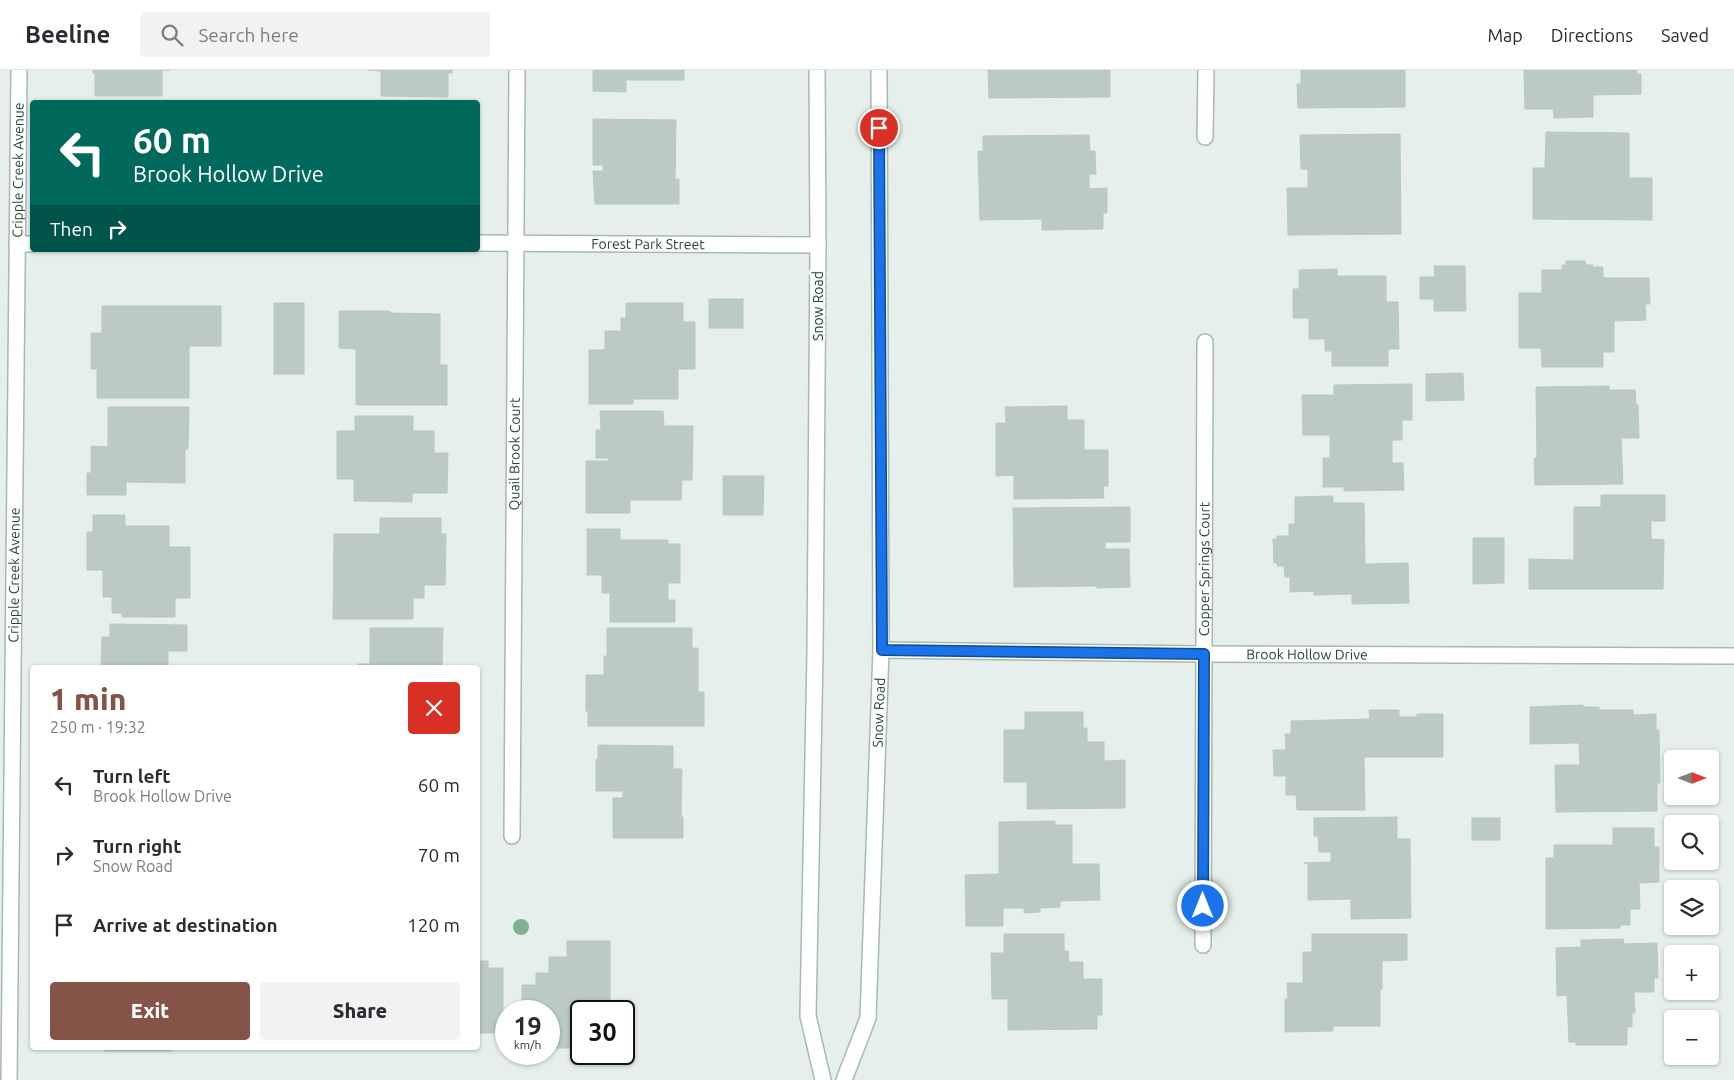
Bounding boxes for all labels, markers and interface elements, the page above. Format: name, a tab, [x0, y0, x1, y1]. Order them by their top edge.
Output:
search box	[140, 12, 490, 57]
text: Beeline	[25, 21, 110, 48]
icon: search	[158, 21, 186, 49]
text: Search here	[198, 24, 299, 46]
text: Map	[1487, 25, 1523, 45]
text: Directions	[1551, 25, 1633, 45]
text: Saved	[1661, 25, 1709, 45]
street label: Cripple Creek Avenue	[9, 102, 27, 238]
pin	[858, 107, 900, 149]
icon: arrive	[865, 114, 893, 142]
icon: left	[50, 120, 115, 185]
text: 60 m	[133, 120, 211, 160]
text: Brook Hollow Drive	[133, 161, 324, 186]
icon: right	[103, 215, 131, 243]
text: Then	[50, 218, 93, 240]
street label: Forest Park Street	[591, 236, 705, 252]
street label: Snow Road	[810, 271, 826, 341]
street label: Quail Brook Court	[506, 397, 523, 510]
street label: Copper Springs Court	[1196, 501, 1212, 636]
street label: Cripple Creek Avenue	[5, 507, 23, 643]
street label: Brook Hollow Drive	[1246, 646, 1368, 663]
street label: Snow Road	[870, 677, 888, 748]
text: 1 min	[50, 682, 126, 716]
button: close	[408, 682, 460, 734]
text: 250 m · 19:32	[50, 718, 146, 736]
north arrow	[1664, 750, 1719, 805]
map controls	[1664, 750, 1719, 1065]
text: Turn left	[93, 765, 171, 787]
icon: left	[50, 771, 78, 799]
text: 60 m	[418, 774, 460, 796]
text: Brook Hollow Drive	[93, 787, 232, 805]
button: search	[1664, 815, 1719, 870]
text: Turn right	[93, 835, 181, 857]
icon: right	[50, 841, 78, 869]
text: 70 m	[418, 844, 460, 866]
text: Snow Road	[93, 857, 173, 875]
position arrow	[1176, 879, 1228, 931]
button: layers	[1664, 880, 1719, 935]
icon: arrive	[50, 911, 78, 939]
text: Arrive at destination	[93, 914, 278, 936]
text: 120 m	[407, 914, 460, 936]
button: +	[1664, 945, 1719, 1000]
button: Exit	[50, 982, 250, 1040]
button: Share	[260, 982, 460, 1040]
speed limit sign: 30	[570, 1000, 635, 1065]
button: −	[1664, 1010, 1719, 1065]
text: 19	[513, 1012, 542, 1040]
text: km/h	[514, 1038, 541, 1051]

